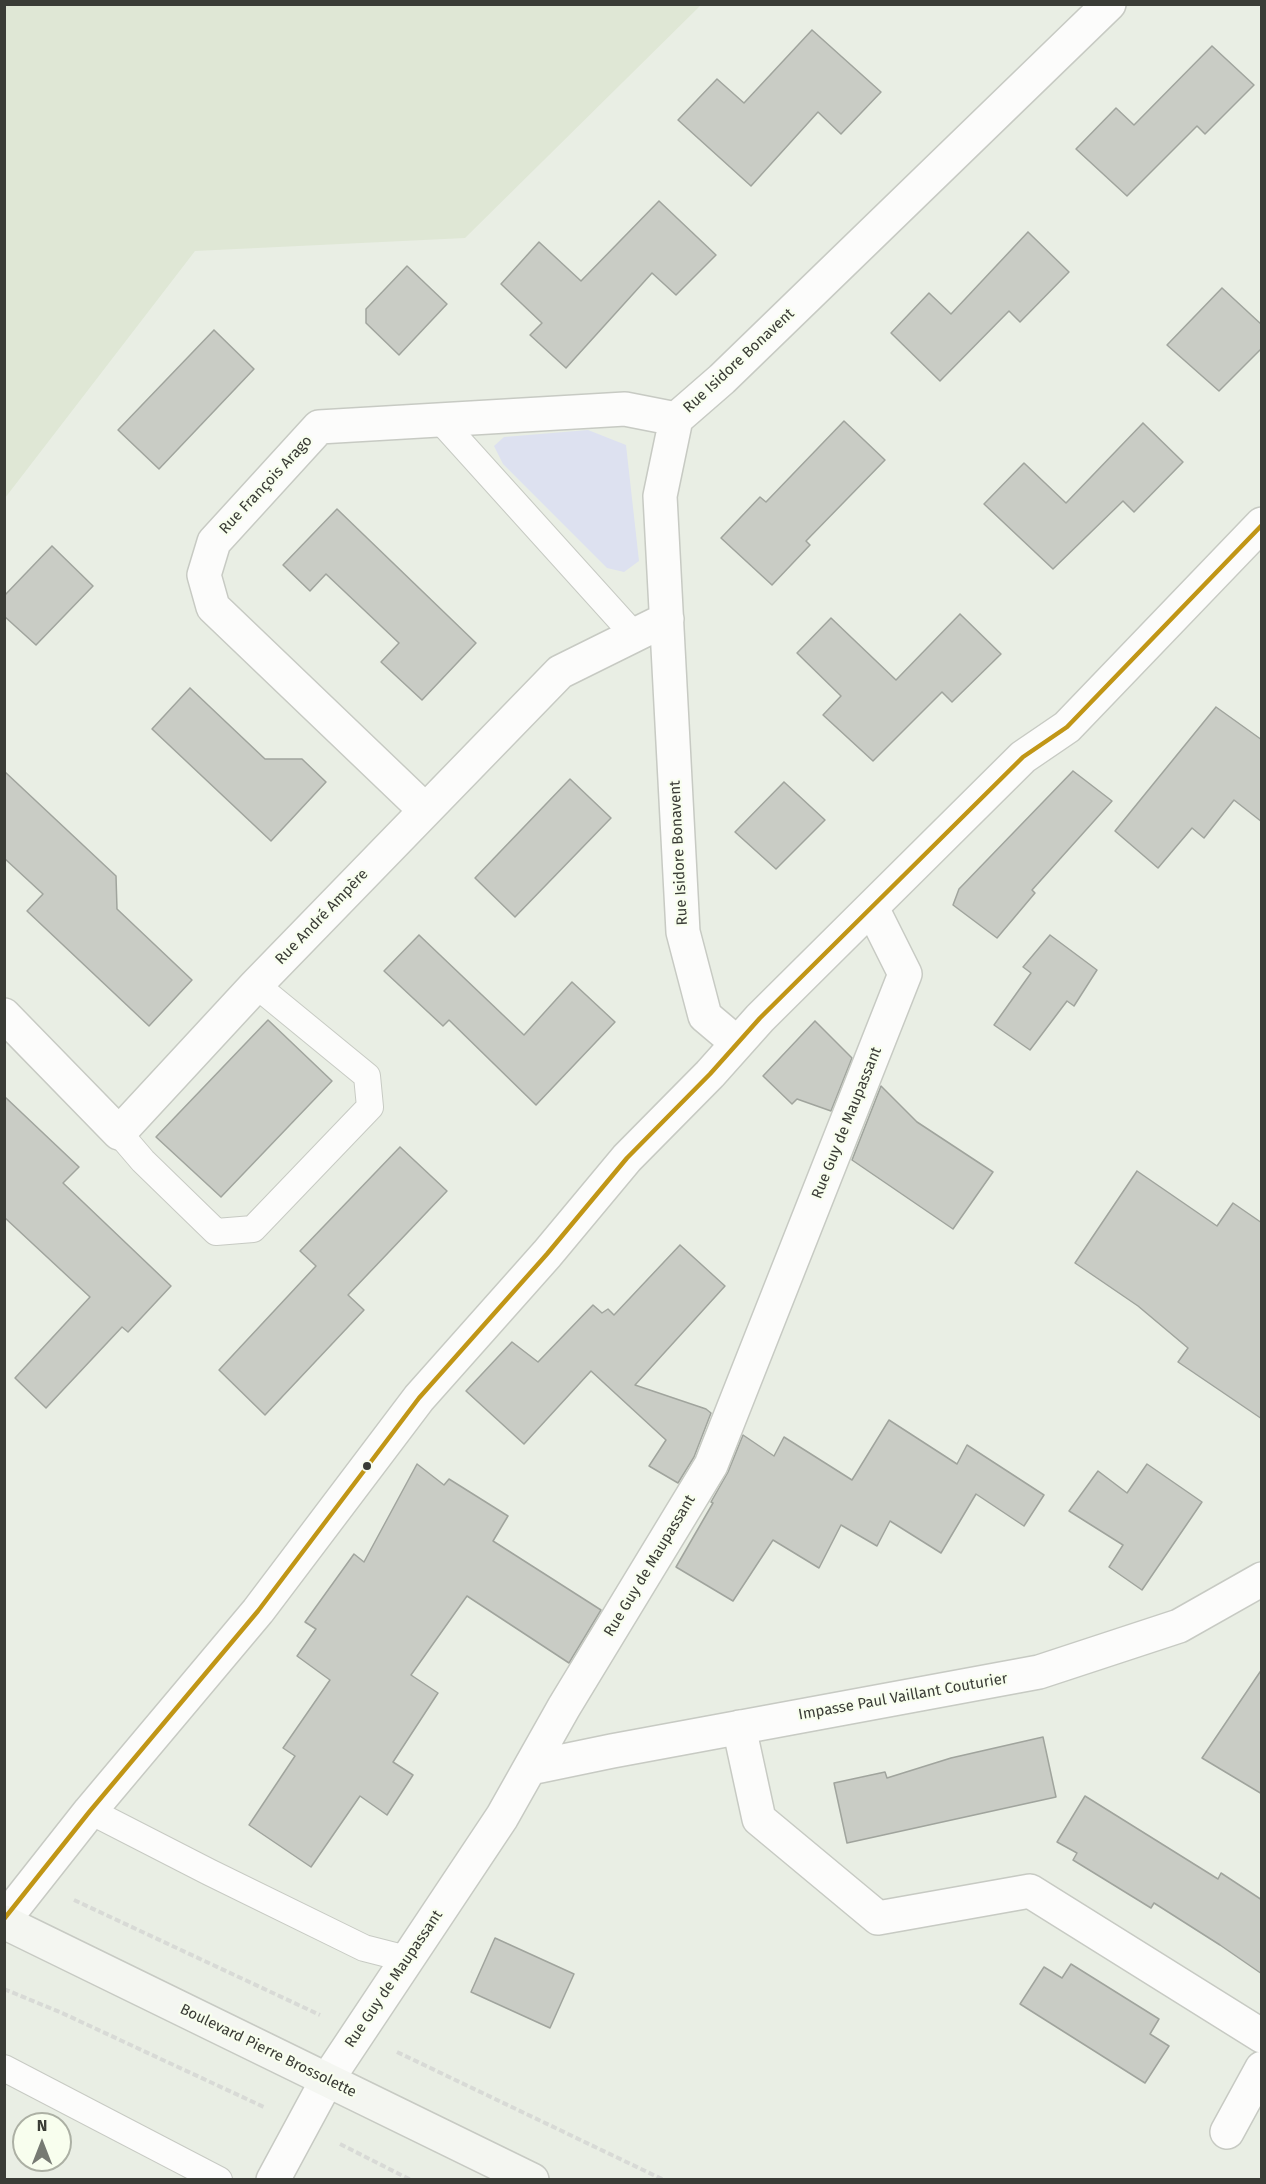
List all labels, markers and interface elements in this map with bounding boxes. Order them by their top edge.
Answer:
street label: Rue Isidore Bonavent [680,305,798,417]
street label: Rue François Arago [216,432,316,538]
street label: Rue Isidore Bonavent [666,780,692,926]
street label: Rue André Ampère [272,865,372,969]
street label: Rue Guy de Maupassant [808,1045,886,1201]
unlabelled marker [361,1460,373,1472]
street label: Rue Guy de Maupassant [601,1492,699,1640]
street label: Impasse Paul Vaillant Couturier [797,1670,1009,1724]
street label: Rue Guy de Maupassant [341,1907,447,2051]
street label: Boulevard Pierre Brossolette [177,2000,359,2102]
north arrow [12,2112,72,2172]
text: N [37,2116,47,2135]

